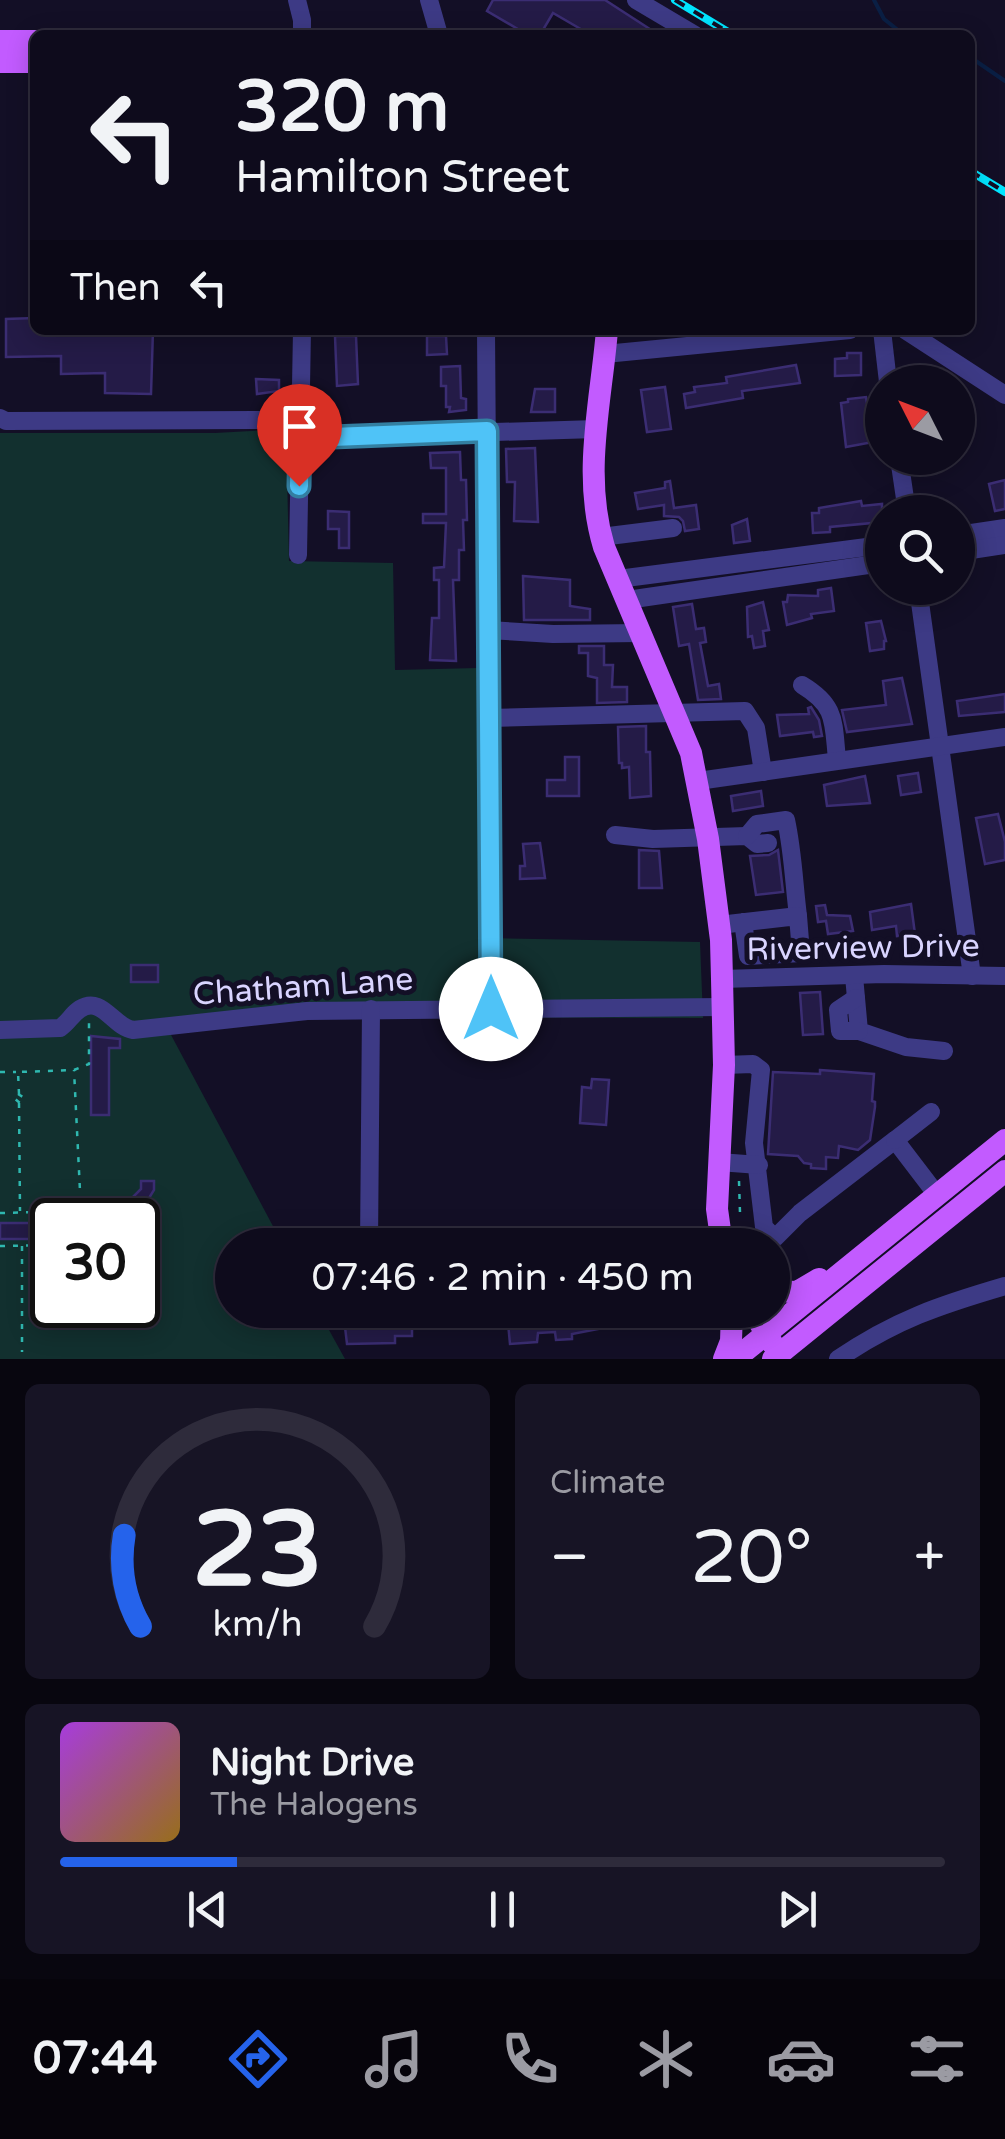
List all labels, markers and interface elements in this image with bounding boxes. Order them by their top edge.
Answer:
text: 320 m [235,66,449,150]
icon: left [70,70,200,200]
text: Hamilton Street [235,151,570,205]
icon: left [181,260,236,315]
text: Then [70,265,161,311]
north arrow [865,365,975,475]
map controls [865,365,975,605]
pin [257,384,342,487]
icon: arrive [272,399,327,454]
button: search [865,495,975,605]
street label: Riverview Drive [746,927,980,969]
position arrow [439,957,543,1061]
street label: Chatham Lane [192,960,414,1014]
speed limit sign: 30 [30,1198,160,1328]
text: 07:46 · 2 min · 450 m [311,1255,694,1301]
text: Climate [550,1464,665,1502]
text: 23 [192,1489,323,1614]
text: 20° [690,1513,813,1603]
text: − [550,1525,589,1591]
text: + [914,1525,945,1591]
text: km/h [213,1603,302,1646]
text: Night Drive [210,1740,414,1786]
text: The Halogens [210,1786,418,1824]
icon: previous [180,1882,235,1937]
icon: pause [475,1882,530,1937]
icon: next [770,1882,825,1937]
icon: directions [223,2024,293,2094]
icon: music [359,2024,429,2094]
icon: phone [495,2024,565,2094]
icon: climate [631,2024,701,2094]
icon: car [766,2024,836,2094]
icon: filters [902,2024,972,2094]
text: 07:44 [33,2032,158,2086]

